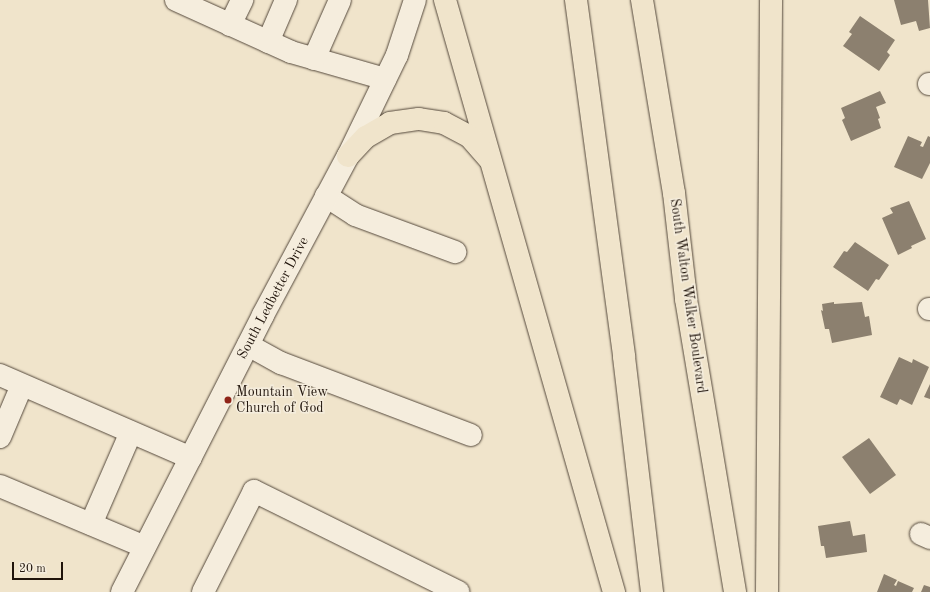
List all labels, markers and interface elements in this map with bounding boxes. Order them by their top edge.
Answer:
street label: South Walton Walker Boulevard [666,198,710,394]
street label: South Ledbetter Drive [234,234,312,362]
place label: Mountain View Church of God [236,384,328,416]
marker: Mountain View Church of God [223,395,233,405]
scale bar [14,554,65,580]
text: 20 m [19,563,46,575]

